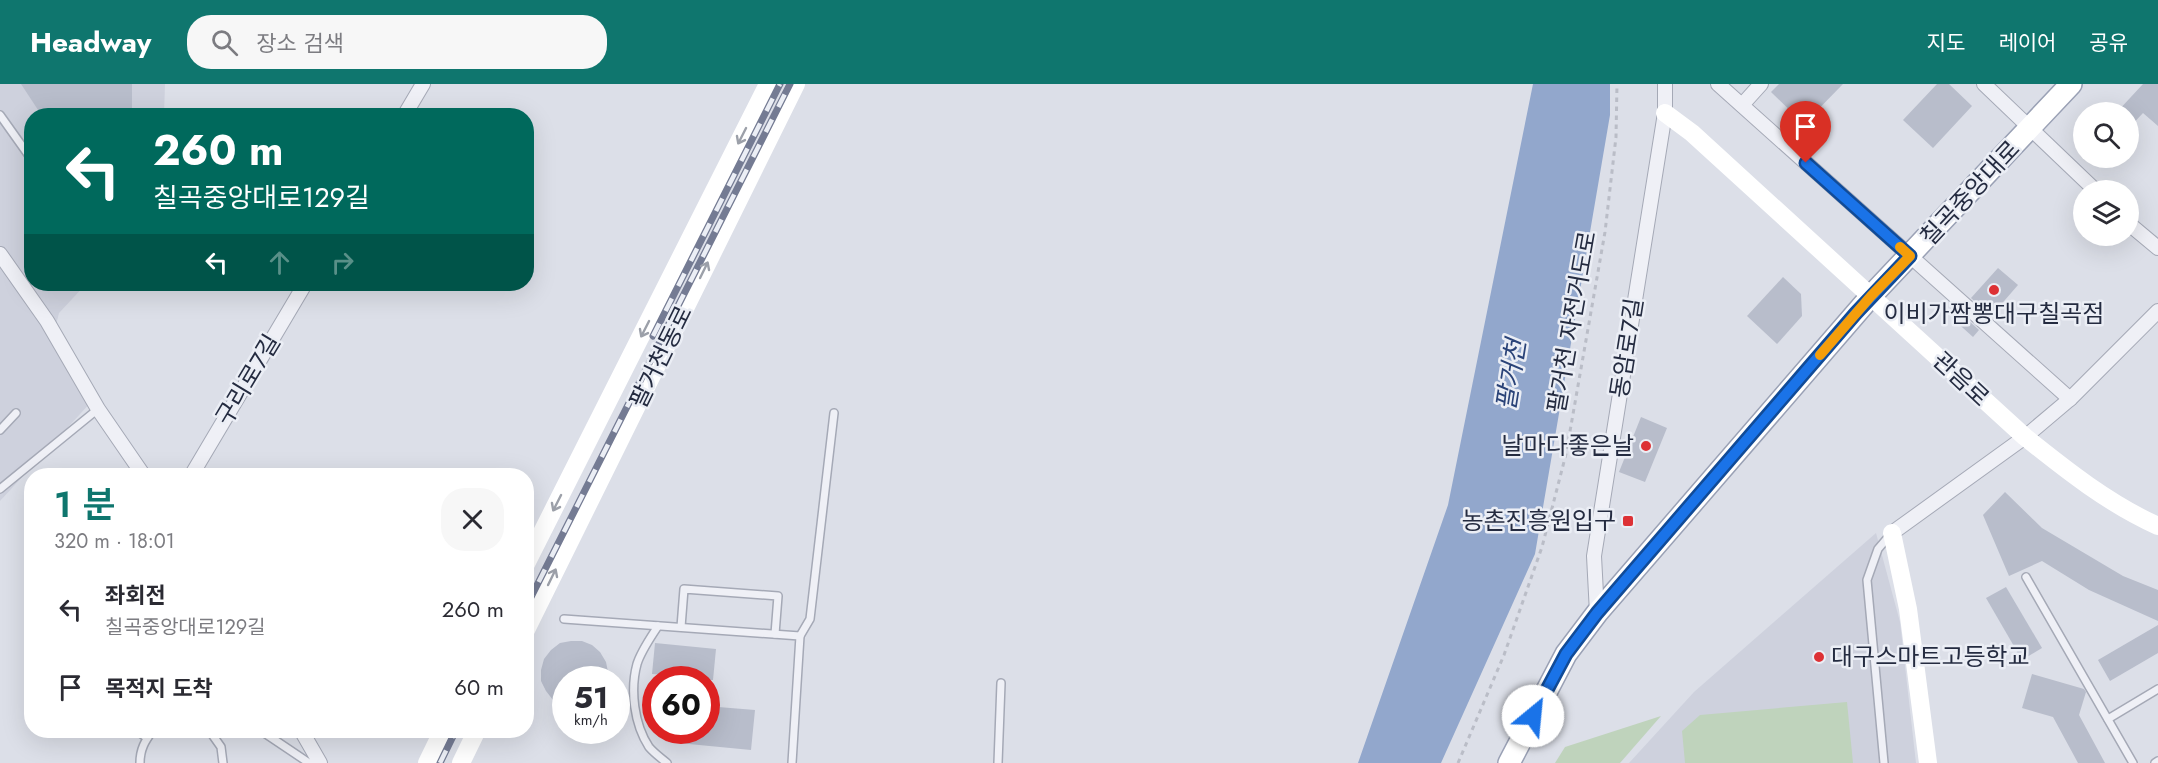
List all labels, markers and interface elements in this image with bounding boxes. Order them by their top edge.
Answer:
search box [187,15,607,69]
text: Headway [30,22,151,63]
icon: search [208,26,241,59]
text: 장소 검색 [256,27,344,59]
text: 지도 [1927,28,1965,58]
text: 레이어 [1998,28,2056,58]
text: 공유 [2089,28,2128,58]
pin [1780,101,1831,163]
map controls [2073,102,2139,246]
button: search [2073,102,2139,168]
icon: arrive [1789,110,1822,143]
text: 260 m [153,120,284,181]
one-way arrow [735,127,747,145]
icon: left [54,132,132,210]
street label: 칠곡중앙대로 [1912,132,2028,253]
text: 칠곡중앙대로129길 [153,178,370,217]
button: layers [2073,180,2139,246]
street label: 팔거천 자전거도로 [1538,228,1605,415]
icon: left [200,246,233,279]
icon: ahead [263,246,296,279]
icon: right [326,246,359,279]
one-way arrow [698,262,710,280]
marker: 이비가짬뽕대구칠곡점 [1987,283,2001,297]
street label: 동암로7길 [1601,295,1652,400]
place label: 이비가짬뽕대구칠곡점 [1884,296,2104,331]
street label: 팔거천동로 [621,299,700,414]
one-way arrow [638,320,650,338]
street label: 구리로7길 [207,327,289,432]
water label: 팔거천 [1487,334,1536,413]
street label: 관음로 [1925,343,1998,414]
place label: 날마다좋은날 [1502,428,1634,463]
marker: 날마다좋은날 [1639,439,1653,453]
text: 1 분 [54,478,116,530]
button: close [441,488,504,551]
one-way arrow [551,494,562,512]
place label: 농촌진흥원입구 [1461,503,1616,538]
marker: 농촌진흥원입구 [1621,514,1635,528]
text: 320 m · 18:01 [54,527,175,556]
one-way arrow [547,568,559,586]
text: 좌회전 [105,579,166,611]
icon: left [54,593,87,626]
text: 260 m [442,593,504,625]
text: 칠곡중앙대로129길 [105,613,266,642]
place label: 대구스마트고등학교 [1831,639,2030,674]
marker: 대구스마트고등학교 [1812,650,1826,664]
speed limit sign: 60 [642,666,720,744]
icon: arrive [54,671,87,704]
text: 60 m [454,671,504,703]
text: 목적지 도착 [105,672,213,704]
text: 51 [574,676,608,719]
position arrow [1501,684,1565,748]
text: km/h [574,709,608,731]

